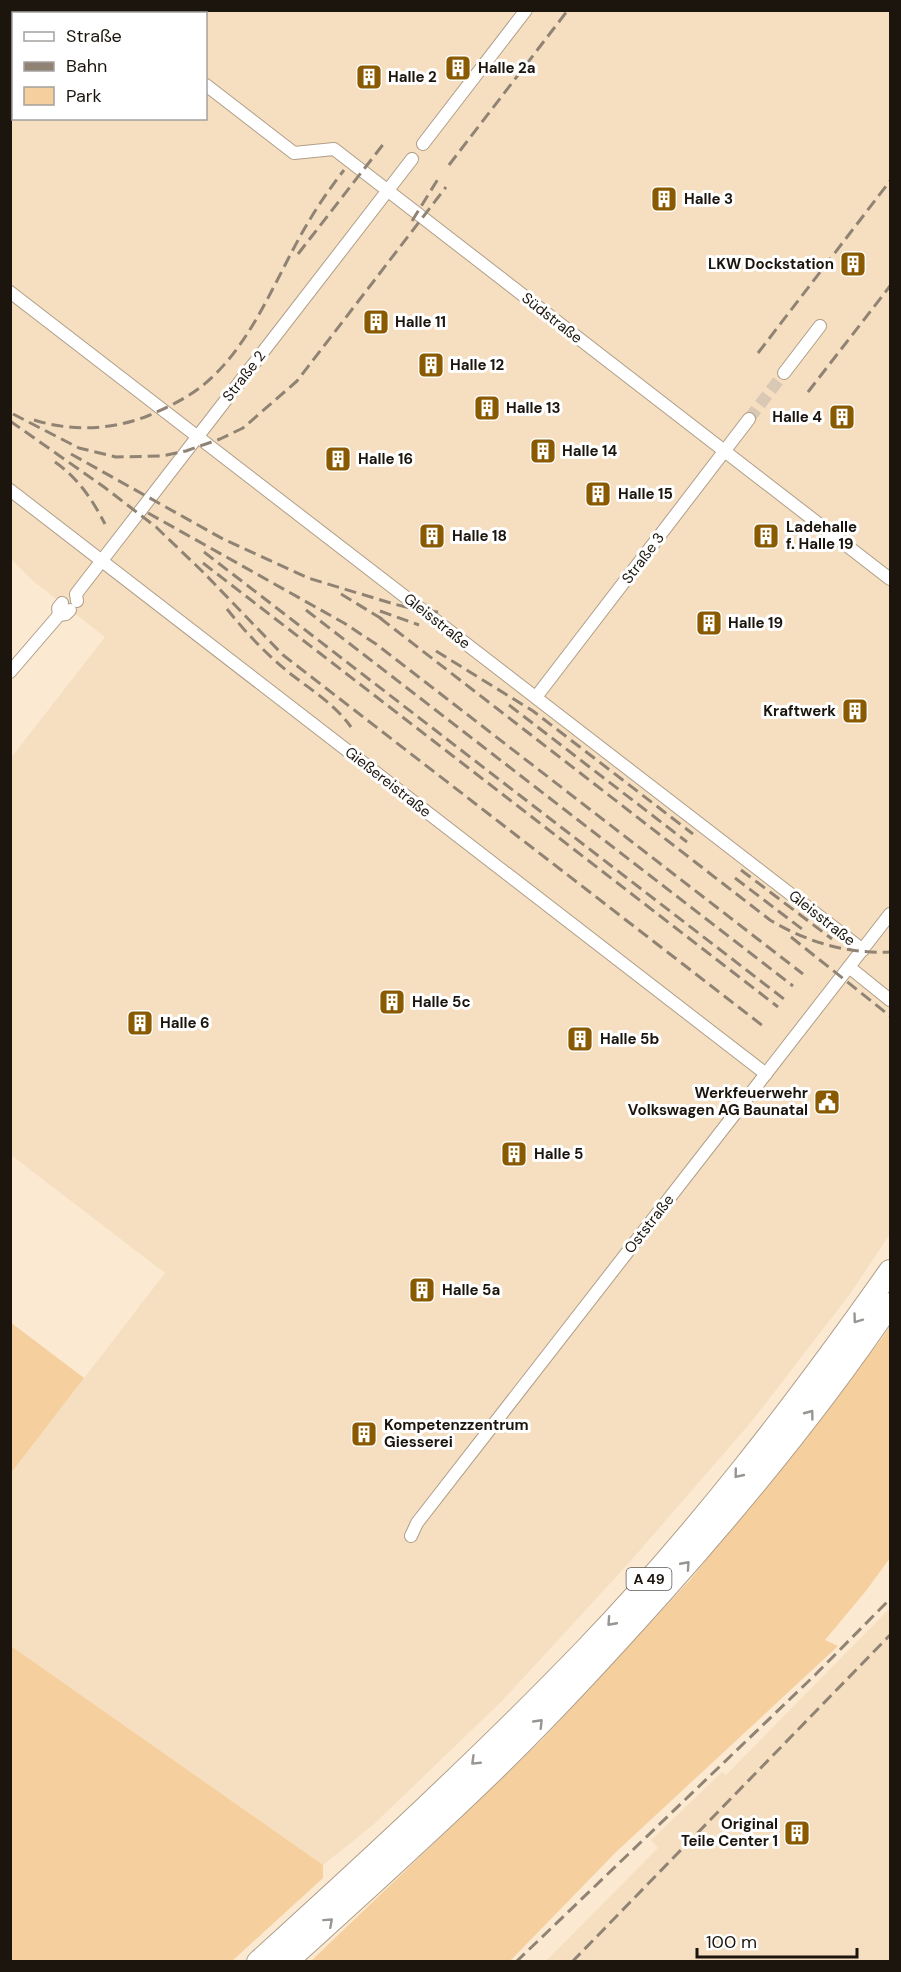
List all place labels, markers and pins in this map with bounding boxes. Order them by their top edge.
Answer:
building icon: Halle 2a [443,53,473,83]
place label: Halle 2a [478,58,536,78]
building icon: Halle 2 [354,62,384,92]
place label: Halle 2 [388,67,437,87]
building icon: Halle 3 [649,184,679,214]
place label: Halle 3 [684,189,733,209]
building icon: LKW Dockstation [838,249,868,279]
place label: LKW Dockstation [708,254,834,274]
building icon: Halle 11 [361,307,391,337]
place label: Halle 11 [395,312,446,332]
building icon: Halle 12 [416,350,446,380]
place label: Halle 12 [450,355,505,375]
building icon: Halle 13 [472,393,502,423]
place label: Halle 13 [506,398,561,418]
building icon: Halle 4 [827,402,857,432]
place label: Halle 4 [772,407,822,427]
building icon: Halle 14 [528,436,558,466]
place label: Halle 14 [562,441,618,461]
building icon: Halle 16 [323,444,353,474]
place label: Halle 16 [358,449,413,469]
building icon: Halle 15 [583,479,613,509]
place label: Halle 15 [618,484,673,504]
place label: Ladehalle f. Halle 19 [786,517,857,554]
building icon: Halle 18 [417,521,447,551]
building icon: Ladehalle f. Halle 19 [751,521,781,551]
place label: Halle 18 [452,526,507,546]
building icon: Halle 19 [694,608,724,638]
place label: Halle 19 [728,613,783,633]
building icon: Kraftwerk [840,696,870,726]
place label: Kraftwerk [763,701,836,721]
building icon: Halle 5c [377,987,407,1017]
place label: Halle 5c [412,992,471,1012]
building icon: Halle 6 [125,1008,155,1038]
place label: Halle 6 [160,1013,210,1033]
building icon: Halle 5b [565,1024,595,1054]
place label: Halle 5b [600,1029,659,1049]
place label: Werkfeuerwehr Volkswagen AG Baunatal [628,1083,808,1120]
public building icon: Werkfeuerwehr Volkswagen AG Baunatal [812,1087,842,1117]
building icon: Halle 5 [499,1139,529,1169]
place label: Halle 5 [534,1144,583,1164]
building icon: Halle 5a [407,1275,437,1305]
place label: Halle 5a [442,1280,500,1300]
place label: Kompetenzzentrum Giesserei [384,1415,529,1452]
building icon: Kompetenzzentrum Giesserei [349,1419,379,1449]
place label: Original Teile Center 1 [681,1814,778,1851]
building icon: Original Teile Center 1 [782,1818,812,1848]

